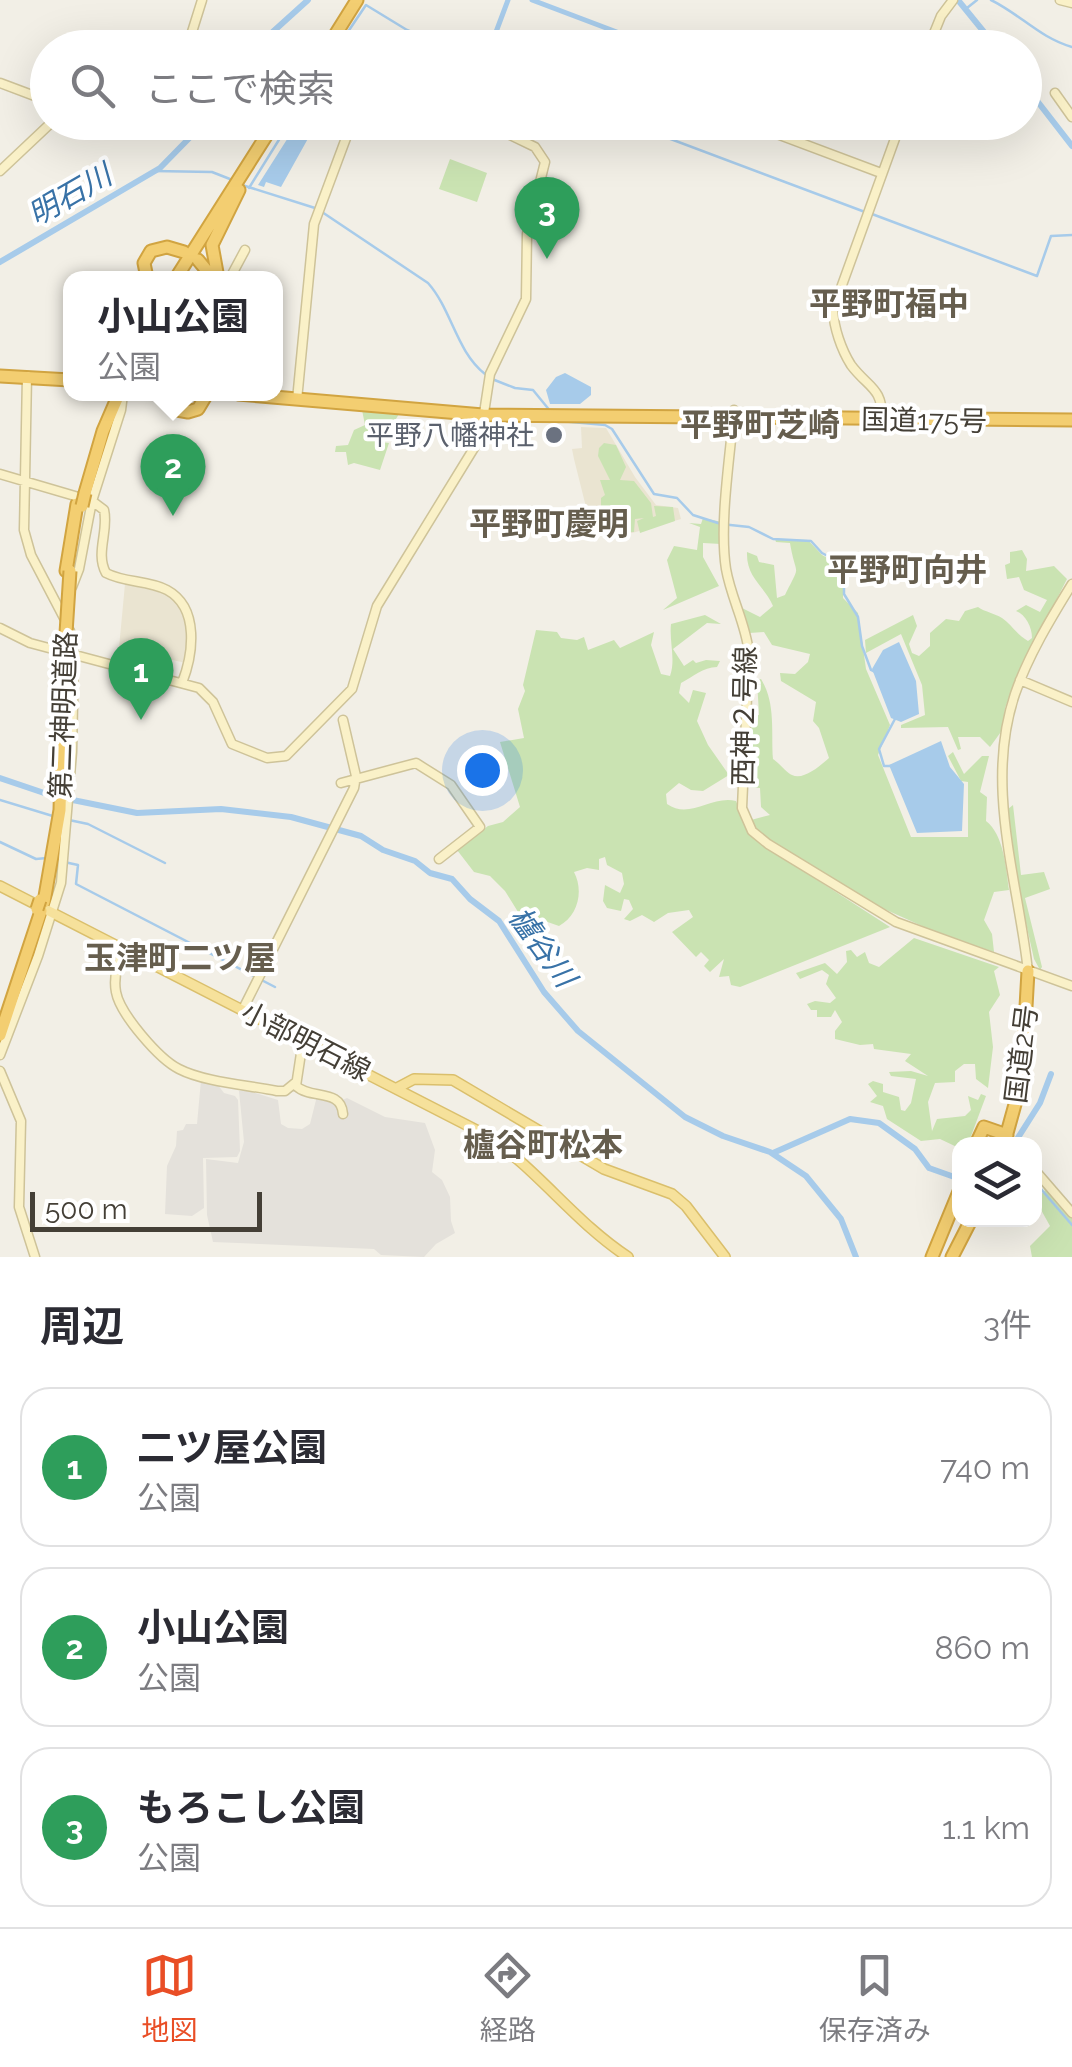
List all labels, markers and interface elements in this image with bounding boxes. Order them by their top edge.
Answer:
search box [30,30,1042,140]
icon: search [65,58,120,113]
text: ここで検索 [145,66,335,111]
water label: 明石川 [22,155,120,232]
pin: 3 [514,176,580,259]
popup [63,271,283,401]
district label: 平野町福中 [809,285,969,322]
text: 小山公園 [97,294,249,339]
text: 公園 [97,348,161,385]
street label: 国道175号 [861,403,987,438]
district label: 平野町芝崎 [680,406,840,443]
place label: 平野八幡神社 [366,419,534,452]
marker: 平野八幡神社 [543,424,565,446]
pin: 2 [140,434,206,516]
district label: 平野町慶明 [469,505,629,542]
district label: 平野町向井 [827,551,987,588]
street label: 第二神明道路 [44,630,83,800]
pin: 1 [108,638,174,720]
street label: 西神２号線 [727,646,762,786]
your location [457,745,508,796]
water label: 櫨谷川 [502,900,585,996]
district label: 玉津町二ツ屋 [84,939,276,976]
street label: 小部明石線 [236,995,376,1088]
street label: 国道2号 [999,1003,1044,1105]
district label: 櫨谷町松本 [463,1126,623,1163]
map controls [952,1137,1042,1227]
button: layers [952,1137,1042,1227]
scale bar [30,1187,262,1232]
text: 500 m [45,1193,127,1226]
text: 周辺 [40,1302,124,1351]
text: 3件 [983,1306,1032,1343]
text: 二ツ屋公園 [137,1425,327,1470]
text: 1 [67,1449,82,1486]
text: 740 m [940,1449,1030,1486]
text: 公園 [137,1479,201,1516]
text: 小山公園 [137,1605,289,1650]
text: 2 [65,1629,84,1666]
text: 860 m [935,1629,1030,1666]
text: 公園 [137,1659,201,1696]
text: もろこし公園 [137,1785,365,1830]
text: 3 [66,1809,83,1846]
text: 1.1 km [942,1809,1030,1846]
text: 公園 [137,1839,201,1876]
tab: 地図 [141,1948,197,2048]
tab: 経路 [480,1948,536,2048]
tab: 保存済み [819,1948,931,2048]

